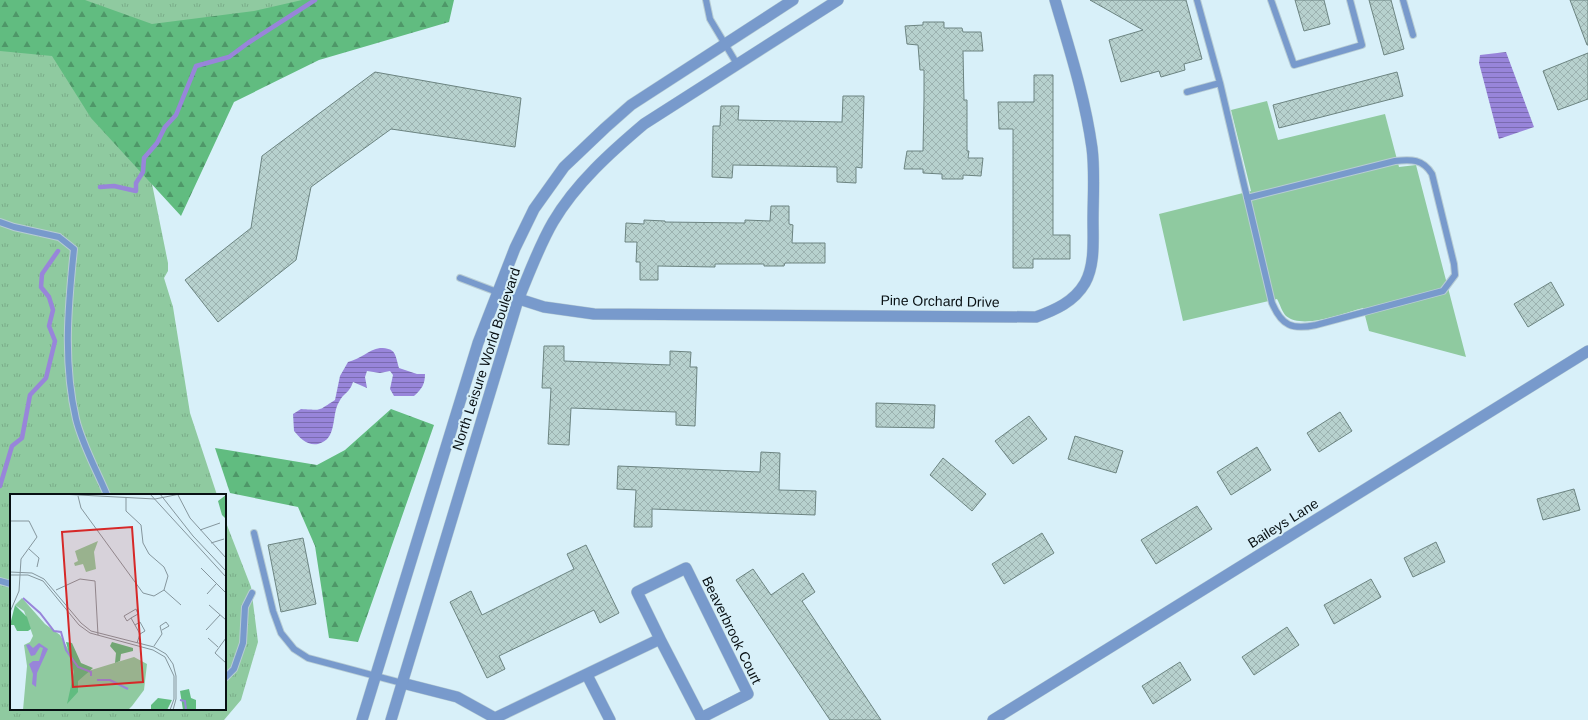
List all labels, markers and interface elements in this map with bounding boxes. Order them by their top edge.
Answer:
street label: North Leisure World Boulevard [449,266,523,452]
street label: Pine Orchard Drive [880,292,1000,310]
inset map [10,494,226,710]
street label: Baileys Lane [1245,495,1321,551]
street label: Beaverbrook Court [699,574,765,686]

